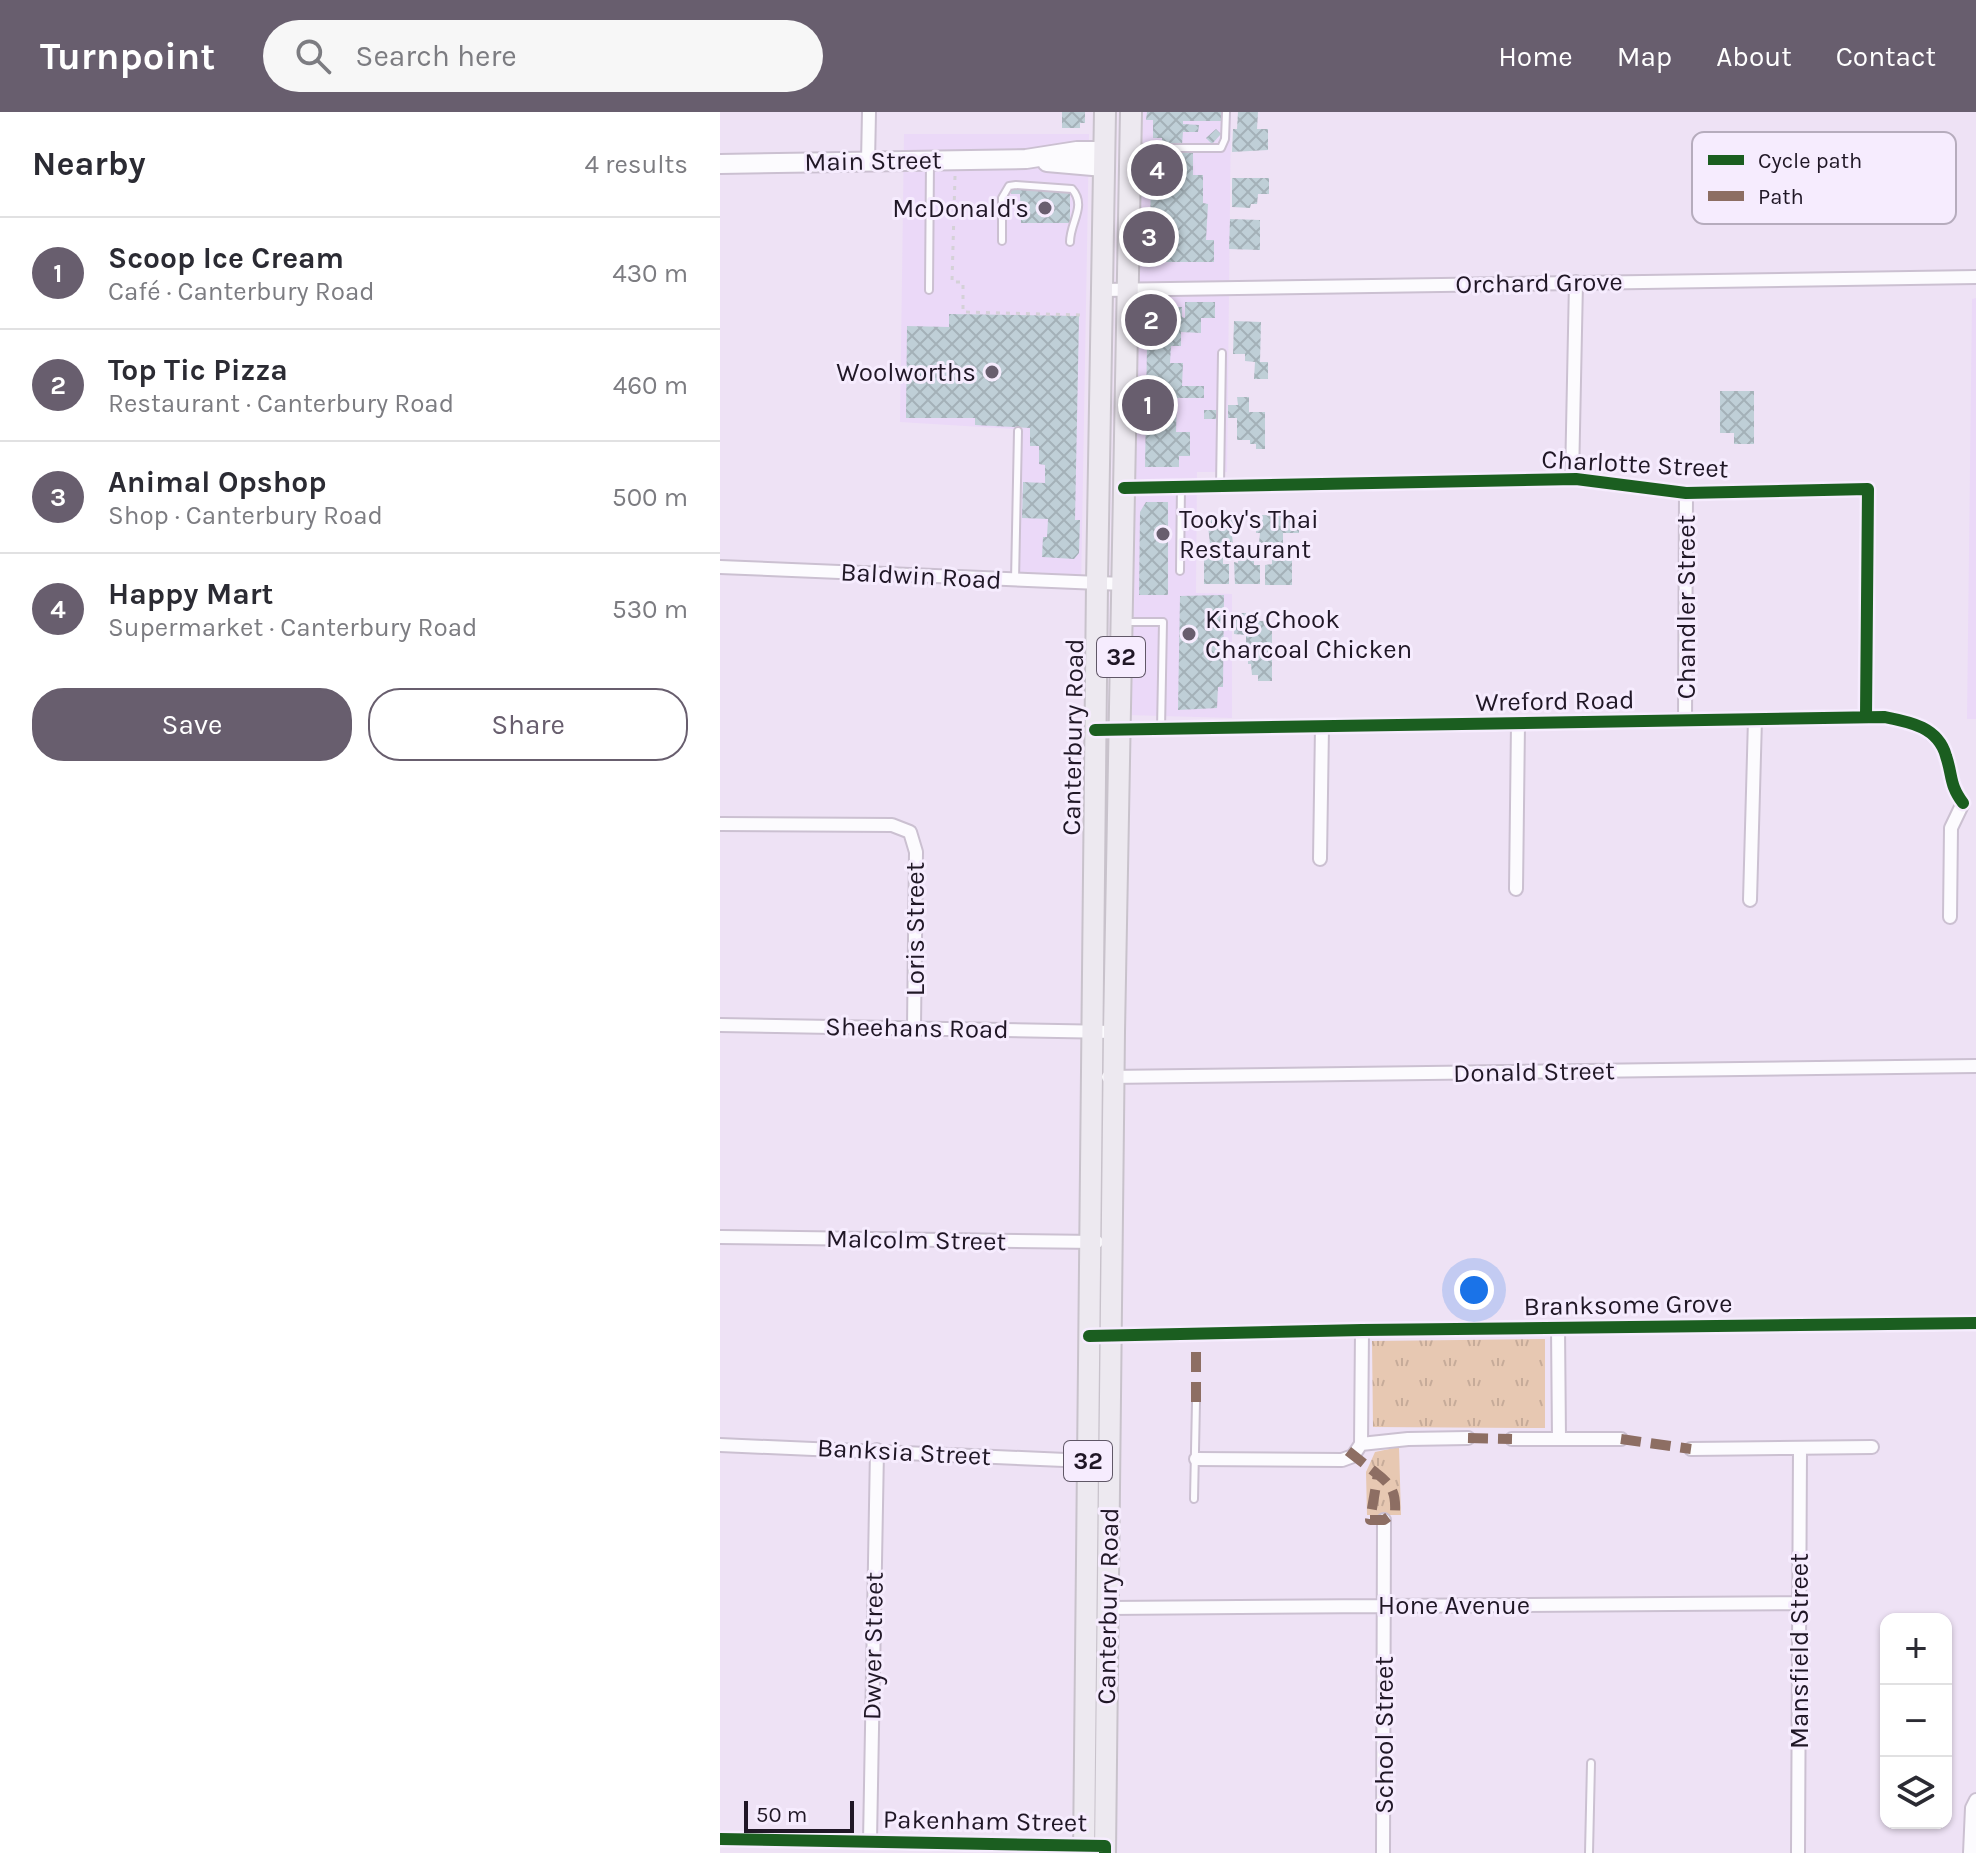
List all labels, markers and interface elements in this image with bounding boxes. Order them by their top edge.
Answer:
search box [263,20,823,92]
text: Turnpoint [40,34,215,79]
icon: search [291,34,335,78]
text: Search here [355,38,517,74]
text: Home [1498,40,1573,73]
text: Map [1617,40,1672,73]
text: About [1716,40,1792,73]
text: Contact [1836,40,1936,73]
legend [1692,132,1956,224]
pin: 4 [1131,140,1183,200]
text: Nearby [32,144,146,184]
street label: Main Street [804,144,942,178]
text: Cycle path [1758,148,1862,174]
text: 4 results [584,149,688,180]
text: Path [1758,184,1804,210]
place label: McDonald's [892,193,1029,224]
marker: McDonald's [1036,199,1054,217]
pin: 3 [1123,207,1175,267]
text: Scoop Ice Cream [108,240,344,276]
text: 1 [53,258,63,289]
text: 430 m [612,258,688,289]
street label: Orchard Grove [1455,266,1623,300]
text: Café · Canterbury Road [108,276,375,307]
pin: 2 [1125,290,1177,350]
text: Top Tic Pizza [108,352,288,388]
place label: Woolworths [836,357,976,388]
marker: Woolworths [983,363,1001,381]
text: 2 [50,370,66,401]
text: 460 m [613,370,688,401]
pin: 1 [1122,375,1174,435]
text: Restaurant · Canterbury Road [108,388,454,419]
street label: Charlotte Street [1541,444,1730,484]
text: Animal Opshop [108,464,327,500]
text: 3 [50,482,66,513]
text: 500 m [612,482,688,513]
text: Shop · Canterbury Road [108,500,383,531]
place label: Tooky's Thai Restaurant [1179,504,1319,565]
street label: Chandler Street [1671,514,1702,699]
marker: Tooky's Thai Restaurant [1154,525,1172,543]
street label: Baldwin Road [840,556,1002,596]
text: Happy Mart [108,576,273,612]
text: 4 [50,594,66,625]
text: 530 m [612,594,688,625]
place label: King Chook Charcoal Chicken [1205,604,1412,665]
text: Supermarket · Canterbury Road [108,612,477,643]
marker: King Chook Charcoal Chicken [1180,625,1198,643]
road number: 32 [1097,637,1145,677]
street label: Canterbury Road [1056,638,1090,836]
street label: Wreford Road [1475,684,1635,718]
button: Save [32,688,352,761]
button: Share [368,688,688,761]
street label: Loris Street [900,861,931,996]
street label: Sheehans Road [825,1011,1009,1045]
street label: Donald Street [1453,1055,1615,1089]
street label: Malcolm Street [826,1223,1007,1257]
your location [1454,1270,1494,1310]
street label: Branksome Grove [1523,1288,1733,1322]
street label: Banksia Street [816,1432,992,1472]
road number: 32 [1064,1441,1112,1481]
street label: Canterbury Road [1091,1507,1125,1705]
street label: Mansfield Street [1784,1553,1815,1749]
street label: Dwyer Street [856,1571,890,1720]
street label: Hone Avenue [1378,1590,1530,1621]
map controls [1880,1613,1952,1829]
button: + [1880,1613,1952,1685]
street label: School Street [1369,1656,1400,1814]
button: − [1880,1685,1952,1757]
button: layers [1880,1757,1952,1829]
scale bar [744,1797,854,1833]
text: 50 m [756,1802,807,1828]
street label: Pakenham Street [883,1804,1088,1838]

